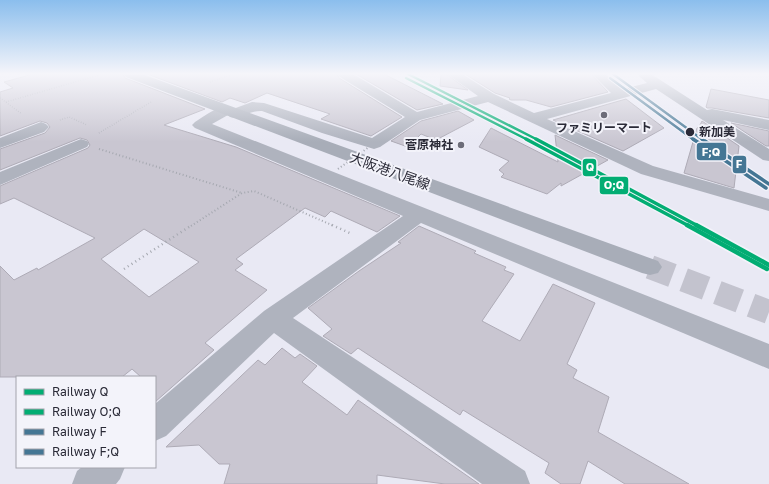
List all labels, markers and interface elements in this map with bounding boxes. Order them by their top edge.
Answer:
marker: ファミリーマート [599,110,609,120]
place label: ファミリーマート [556,120,652,135]
place label: 新加美 [699,124,735,139]
marker: 新加美 [684,126,696,138]
place label: 菅原神社 [405,137,453,152]
marker: 菅原神社 [456,140,466,150]
line badge: F;Q [696,142,727,161]
text: F;Q [702,145,720,158]
street label: 大阪港八尾線 [348,148,433,193]
line badge: F [732,155,747,174]
text: F [736,157,743,170]
line badge: Q [582,158,597,177]
text: Q [586,160,594,173]
line badge: O;Q [599,176,629,195]
text: O;Q [604,178,624,191]
legend [16,376,156,468]
text: Railway Q [52,384,108,399]
text: Railway O;Q [52,404,121,419]
text: Railway F [52,424,107,439]
text: Railway F;Q [52,444,119,459]

